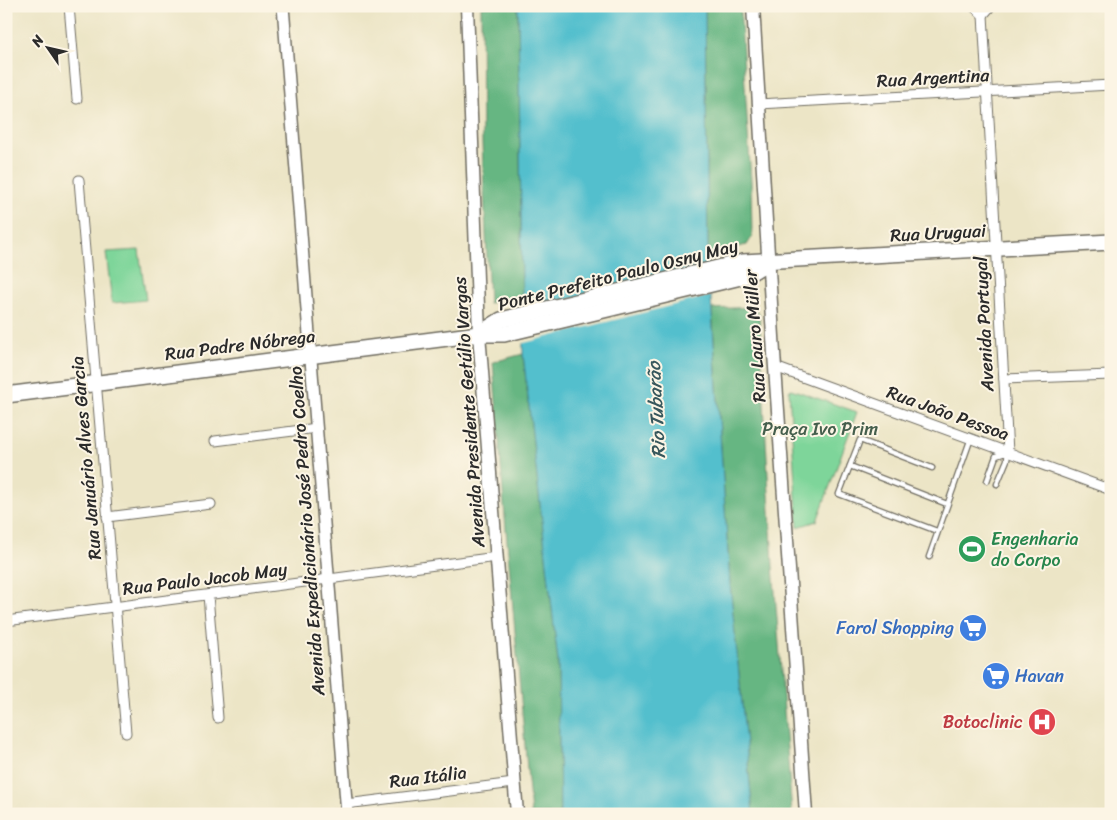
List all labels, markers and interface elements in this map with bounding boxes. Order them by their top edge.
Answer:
north arrow [22,22,72,72]
text: N [24,30,51,53]
street label: Rua Argentina [876,59,991,97]
street label: Rua Uruguai [889,214,988,251]
street label: Ponte Prefeito Paulo Osny May [494,229,742,320]
street label: Avenida Portugal [964,255,1004,394]
street label: Rua Lauro Müller [734,267,776,403]
street label: Avenida Presidente Getúlio Vargas [444,275,494,549]
street label: Rua Padre Nóbrega [163,320,317,370]
street label: Rua Januário Alves Garcia [61,355,111,561]
water label: Rio Tubarão [637,359,675,459]
street label: Avenida Expedicionário José Pedro Coelho [280,365,335,698]
street label: Rua João Pessoa [882,376,1014,450]
park label: Praça Ivo Prim [762,413,878,445]
place label: Engenharia do Corpo [991,523,1079,576]
sports icon: Engenharia do Corpo [957,534,987,564]
street label: Rua Paulo Jacob May [121,553,290,605]
place label: Farol Shopping [836,612,954,644]
supermarket icon: Farol Shopping [958,613,988,643]
place label: Havan [1015,660,1064,692]
supermarket icon: Havan [981,661,1011,691]
place label: Botoclinic [943,706,1023,738]
hospital icon: Botoclinic [1027,707,1057,737]
street label: Rua Itália [388,756,468,798]

